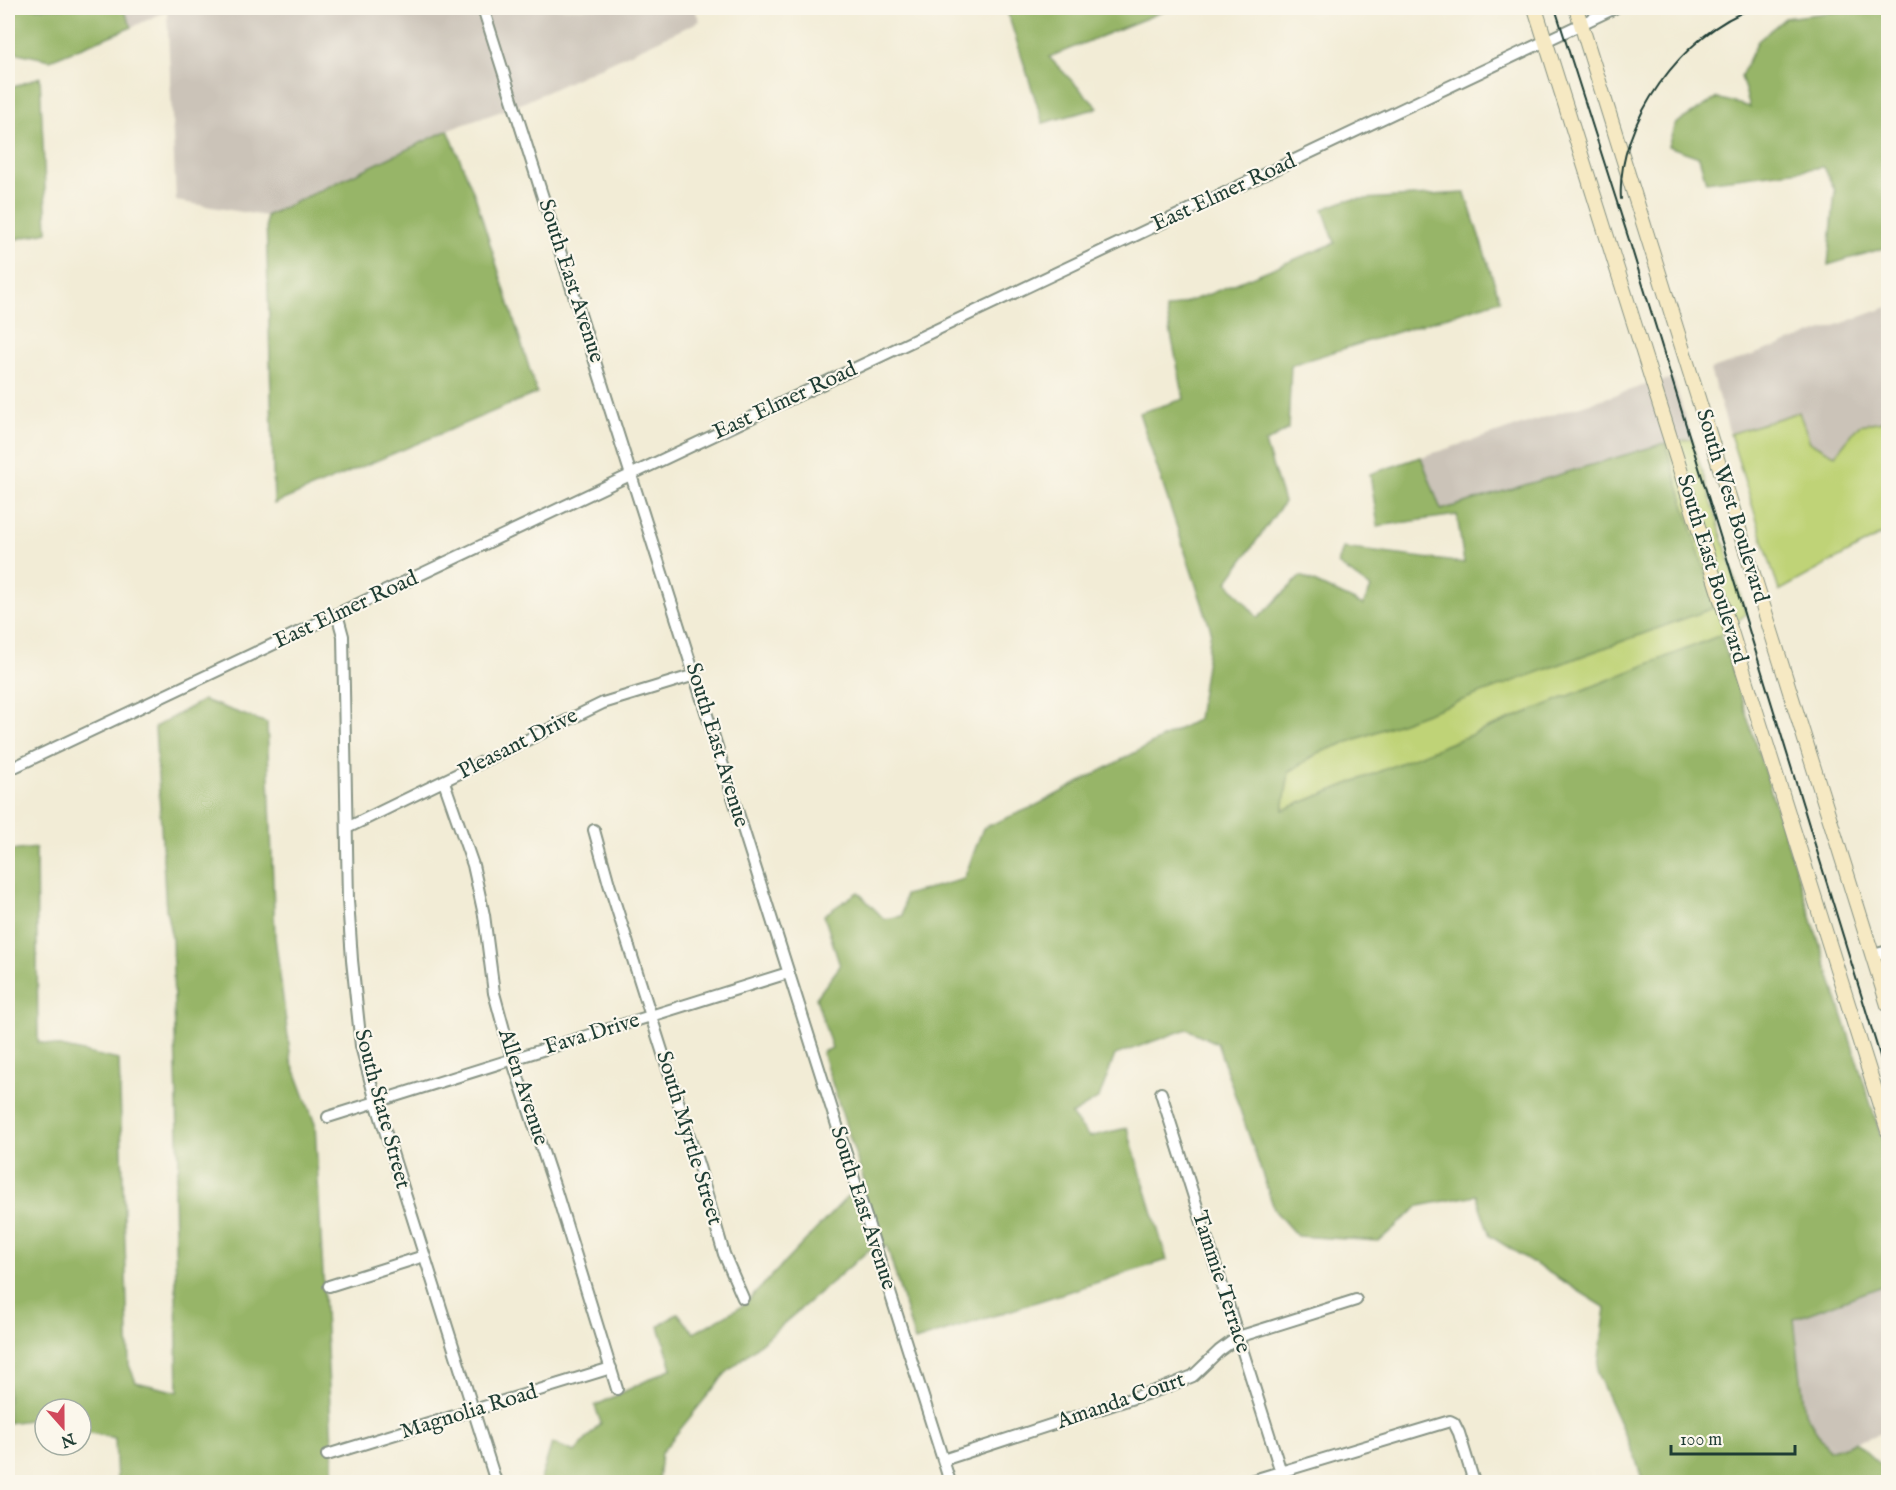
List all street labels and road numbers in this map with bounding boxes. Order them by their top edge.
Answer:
street label: East Elmer Road [1148,147,1301,239]
street label: South East Avenue [531,196,611,366]
street label: East Elmer Road [709,355,862,447]
street label: South West Boulevard [1689,406,1775,607]
street label: South East Boulevard [1670,471,1754,667]
street label: East Elmer Road [270,564,423,656]
street label: South East Avenue [679,659,755,831]
street label: Pleasant Drive [453,702,583,786]
street label: Fava Drive [541,1006,643,1062]
street label: Allen Avenue [491,1024,555,1149]
street label: South State Street [347,1026,417,1192]
street label: South Myrtle Street [649,1048,729,1229]
street label: South East Avenue [823,1123,903,1293]
street label: Tammie Terrace [1185,1207,1257,1357]
street label: Amanda Court [1052,1366,1189,1436]
street label: Magnolia Road [397,1378,541,1446]

